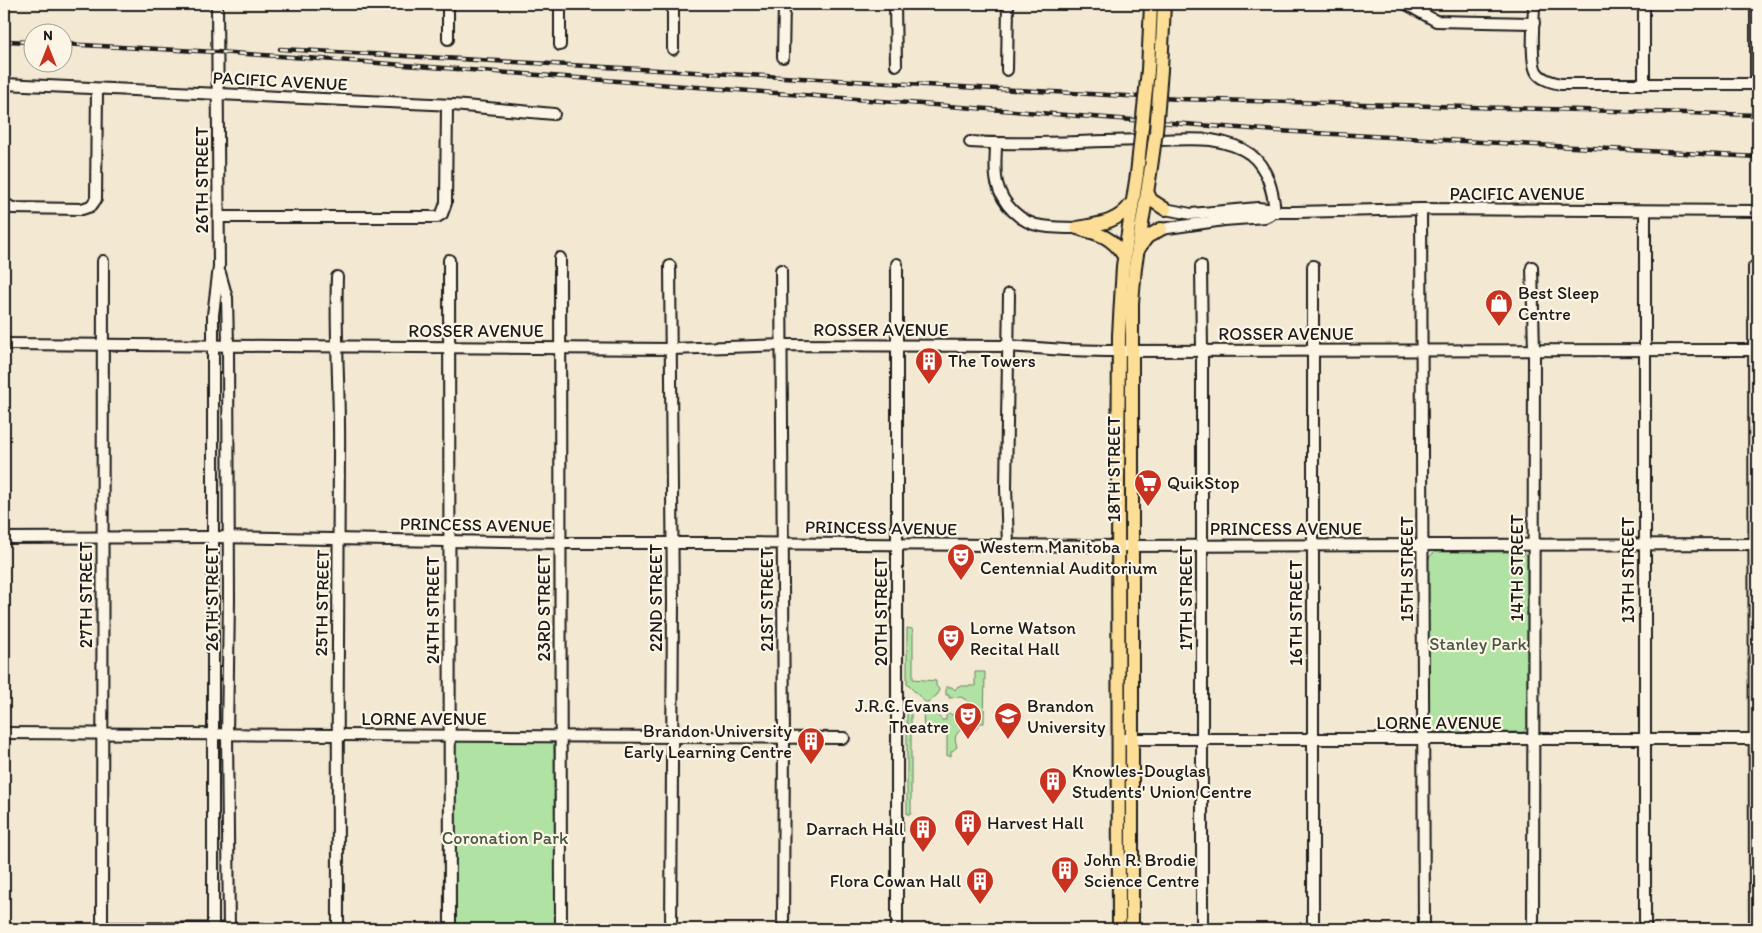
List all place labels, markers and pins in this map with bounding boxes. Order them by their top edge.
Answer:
place label: Best Sleep Centre [1518,282,1599,325]
shop icon: Best Sleep Centre [1484,288,1514,327]
building icon: The Towers [914,346,944,385]
place label: The Towers [948,350,1036,372]
supermarket icon: QuikStop [1133,468,1163,507]
place label: QuikStop [1167,472,1239,494]
place label: Western Manitoba Centennial Auditorium [980,536,1157,579]
theatre icon: Western Manitoba Centennial Auditorium [946,542,976,581]
place label: Lorne Watson Recital Hall [970,617,1076,660]
theatre icon: Lorne Watson Recital Hall [936,623,966,662]
place label: J.R.C. Evans Theatre [855,695,949,738]
place label: Brandon University [1027,695,1106,738]
theatre icon: J.R.C. Evans Theatre [953,701,983,740]
school or university icon: Brandon University [993,701,1023,740]
place label: Brandon University Early Learning Centre [624,720,793,763]
building icon: Brandon University Early Learning Centre [796,726,826,765]
place label: Knowles-Douglas Students' Union Centre [1072,760,1252,803]
building icon: Knowles-Douglas Students' Union Centre [1038,766,1068,805]
building icon: Harvest Hall [953,808,983,847]
place label: Harvest Hall [987,812,1084,834]
building icon: Darrach Hall [908,814,938,853]
place label: Darrach Hall [806,818,904,840]
place label: John R. Brodie Science Centre [1084,849,1199,892]
building icon: John R. Brodie Science Centre [1050,855,1080,894]
building icon: Flora Cowan Hall [965,866,995,905]
place label: Flora Cowan Hall [830,870,961,892]

